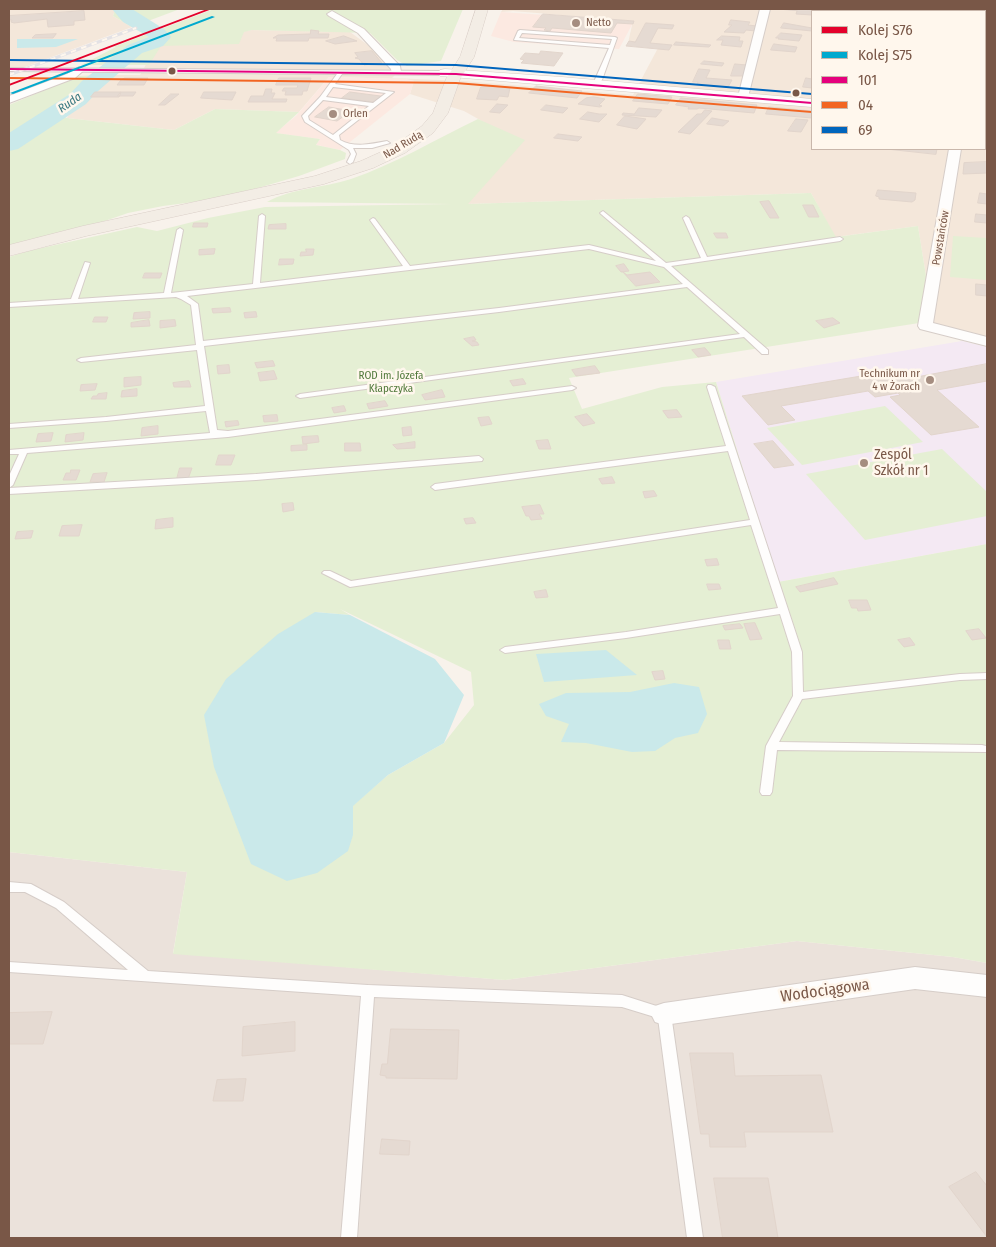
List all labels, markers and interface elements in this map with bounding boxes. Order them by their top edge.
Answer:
legend [811,10,986,150]
place label: Netto [586,16,611,30]
marker: Netto [570,17,582,29]
text: Kolej S76 [858,21,913,39]
text: Kolej S75 [858,46,912,64]
unlabelled marker [167,66,177,76]
text: 101 [858,71,877,89]
unlabelled marker [791,88,801,98]
water label: Ruda [55,90,85,116]
text: 04 [858,96,873,114]
place label: Orlen [343,107,368,121]
marker: Orlen [327,108,339,120]
text: 69 [858,121,873,139]
street label: Nad Rudą [381,128,425,162]
street label: Powstańców [930,210,952,266]
place label: Technikum nr 4 w Żorach [860,367,920,393]
park label: ROD im. Józefa Kłapczyka [359,369,423,395]
marker: Technikum nr 4 w Żorach [924,374,936,386]
place label: Zespól Szkół nr 1 [874,447,928,480]
marker: Zespól Szkół nr 1 [858,457,870,469]
street label: Wodociągowa [779,975,871,1007]

